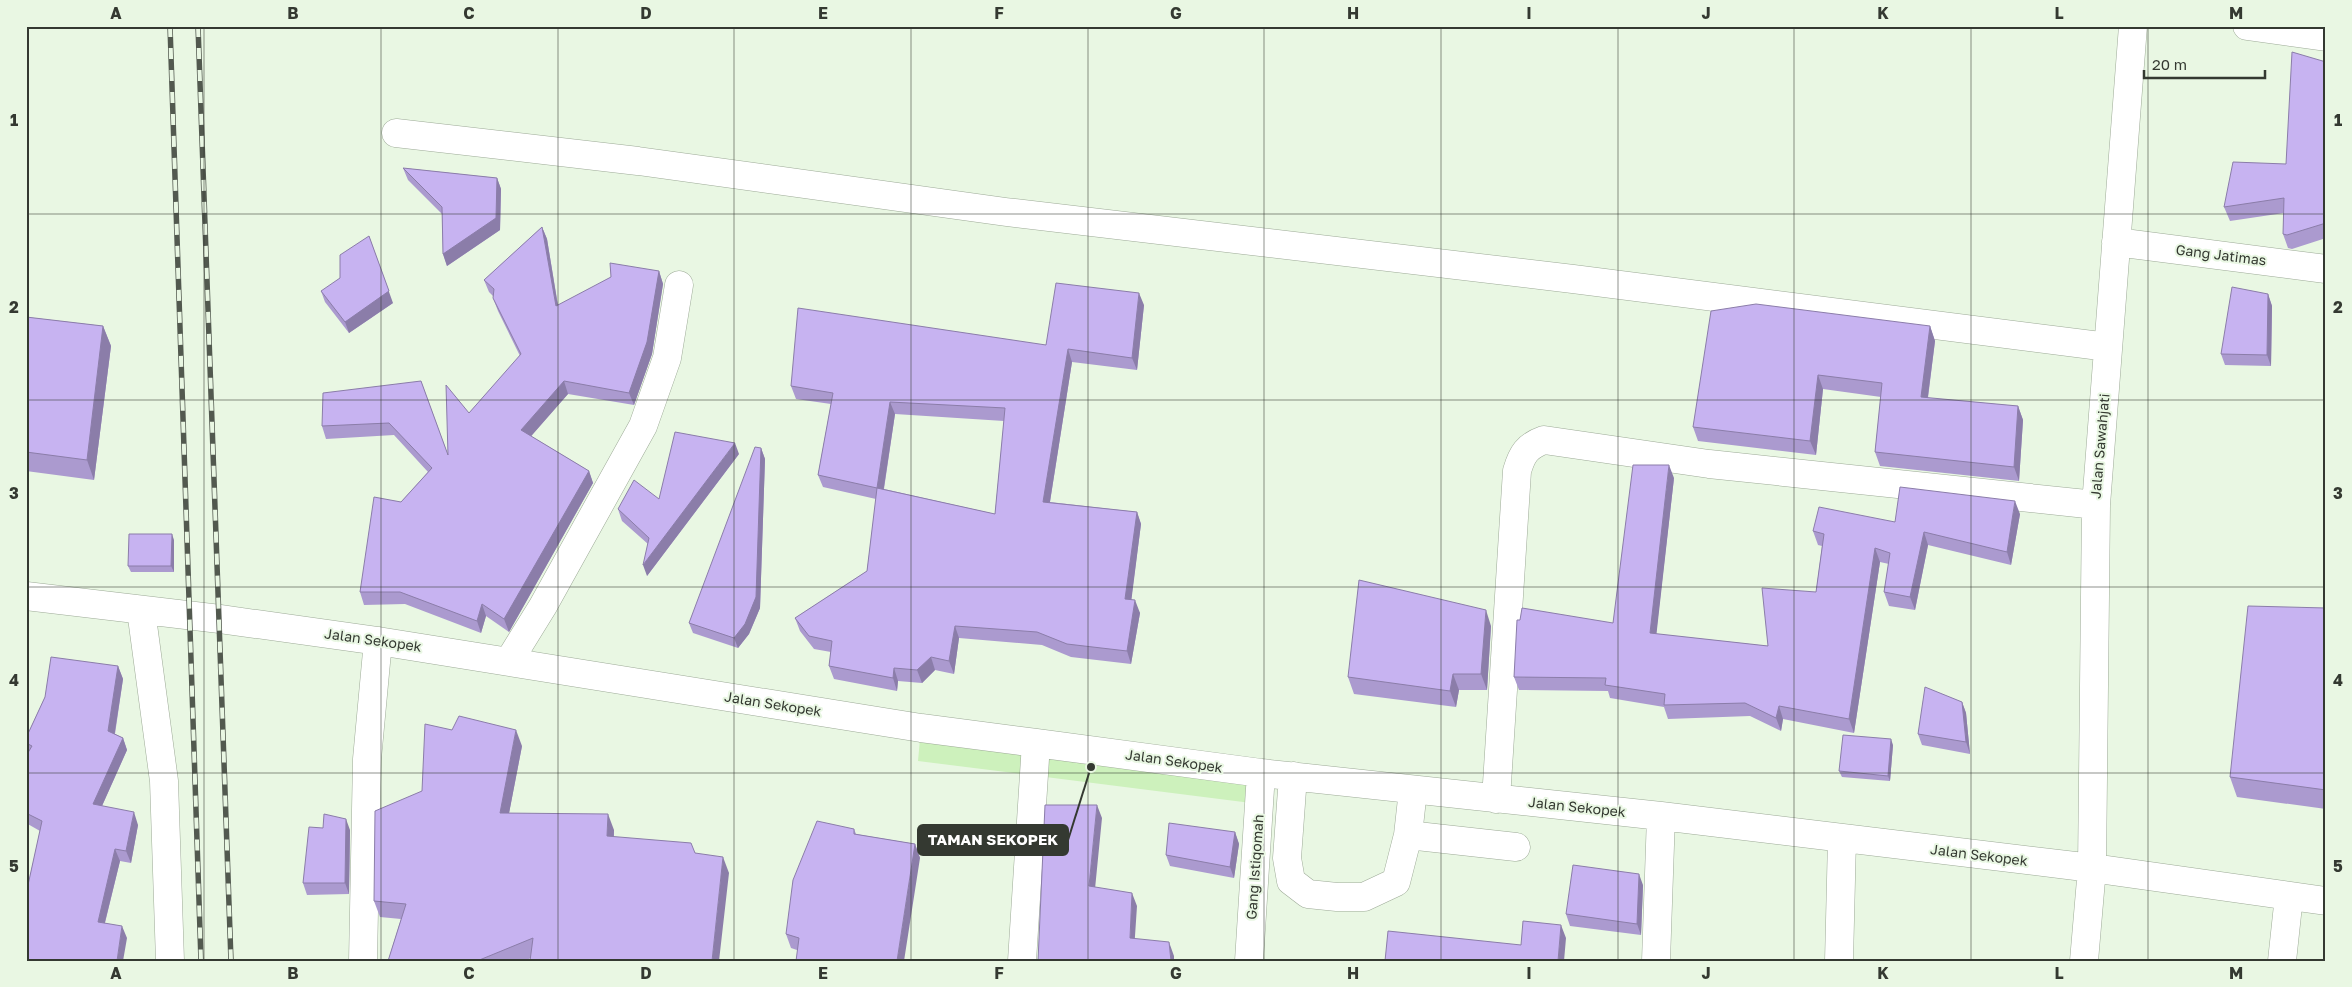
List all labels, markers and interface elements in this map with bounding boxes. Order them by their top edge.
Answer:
text: A [110,3,122,23]
text: B [287,3,299,23]
text: C [463,3,475,23]
text: D [640,3,652,23]
text: E [818,3,828,23]
text: F [994,3,1004,23]
text: G [1170,3,1182,23]
text: H [1347,3,1359,23]
text: I [1526,3,1532,23]
text: J [1701,3,1711,23]
text: K [1877,3,1889,23]
text: L [2054,3,2064,23]
text: M [2229,3,2243,23]
scale bar [2144,48,2266,80]
text: 20 m [2152,55,2187,73]
text: 1 [10,110,18,130]
text: 1 [2334,110,2342,130]
street label: Gang Jatimas [2175,241,2267,268]
text: 2 [9,297,19,317]
text: 2 [2333,297,2343,317]
street label: Jalan Sawahjati [2086,393,2113,499]
text: 3 [9,483,19,503]
text: 3 [2333,483,2343,503]
street label: Jalan Sekopek [323,624,423,655]
text: 4 [9,670,19,690]
text: 4 [2333,670,2343,690]
street label: Jalan Sekopek [723,687,823,720]
street label: Jalan Sekopek [1124,745,1224,776]
street label: Jalan Sekopek [1527,793,1627,820]
street label: Gang Istiqomah [1242,814,1267,920]
callout: TAMAN SEKOPEK [918,825,1068,855]
text: TAMAN SEKOPEK [928,830,1058,848]
street label: Jalan Sekopek [1929,840,2029,869]
text: 5 [9,856,19,876]
text: 5 [2333,856,2343,876]
text: A [110,963,122,983]
text: B [287,963,299,983]
text: C [463,963,475,983]
text: D [640,963,652,983]
text: E [818,963,828,983]
text: F [994,963,1004,983]
text: G [1170,963,1182,983]
text: H [1347,963,1359,983]
text: I [1526,963,1532,983]
text: J [1701,963,1711,983]
text: K [1877,963,1889,983]
text: L [2054,963,2064,983]
text: M [2229,963,2243,983]

